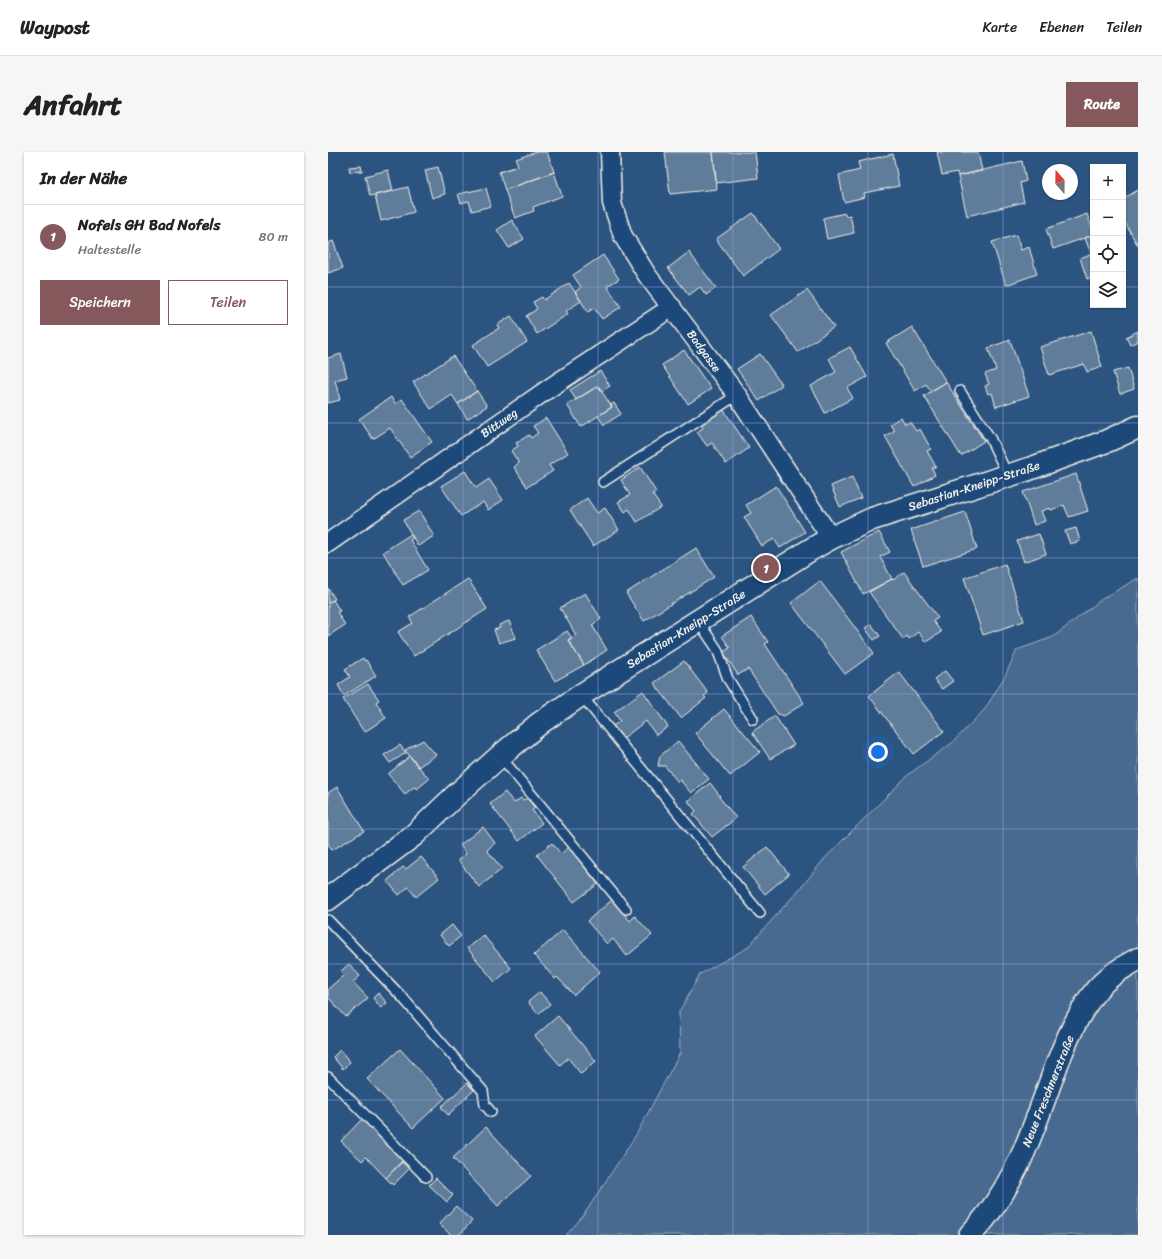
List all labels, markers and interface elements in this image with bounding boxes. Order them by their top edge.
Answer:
text: Waypost [20,11,90,44]
text: Karte [983,15,1017,40]
text: Ebenen [1039,15,1084,40]
text: Teilen [1106,15,1142,40]
text: Anfahrt [24,80,122,129]
button: Route [1066,82,1138,127]
text: In der Nähe [40,163,127,193]
north arrow [1042,164,1078,200]
map controls [1090,164,1126,308]
button: + [1090,164,1126,200]
button: − [1090,200,1126,236]
text: Nofels GH Bad Nofels [78,212,220,238]
text: 1 [50,225,56,248]
text: 80 m [259,225,288,248]
button: locate [1090,236,1126,272]
text: Haltestelle [78,238,141,261]
button: layers [1090,272,1126,308]
button: Speichern [40,280,160,325]
button: Teilen [168,280,288,325]
street label: Badgasse [681,325,727,377]
street label: Bittweg [476,402,522,444]
street label: Sebastian-Kneipp-Straße [905,454,1043,518]
pin: 1 [753,553,779,583]
street label: Sebastian-Kneipp-Straße [622,583,750,675]
your location [868,742,888,762]
street label: Neue Freschnerstraße [1016,1032,1080,1150]

